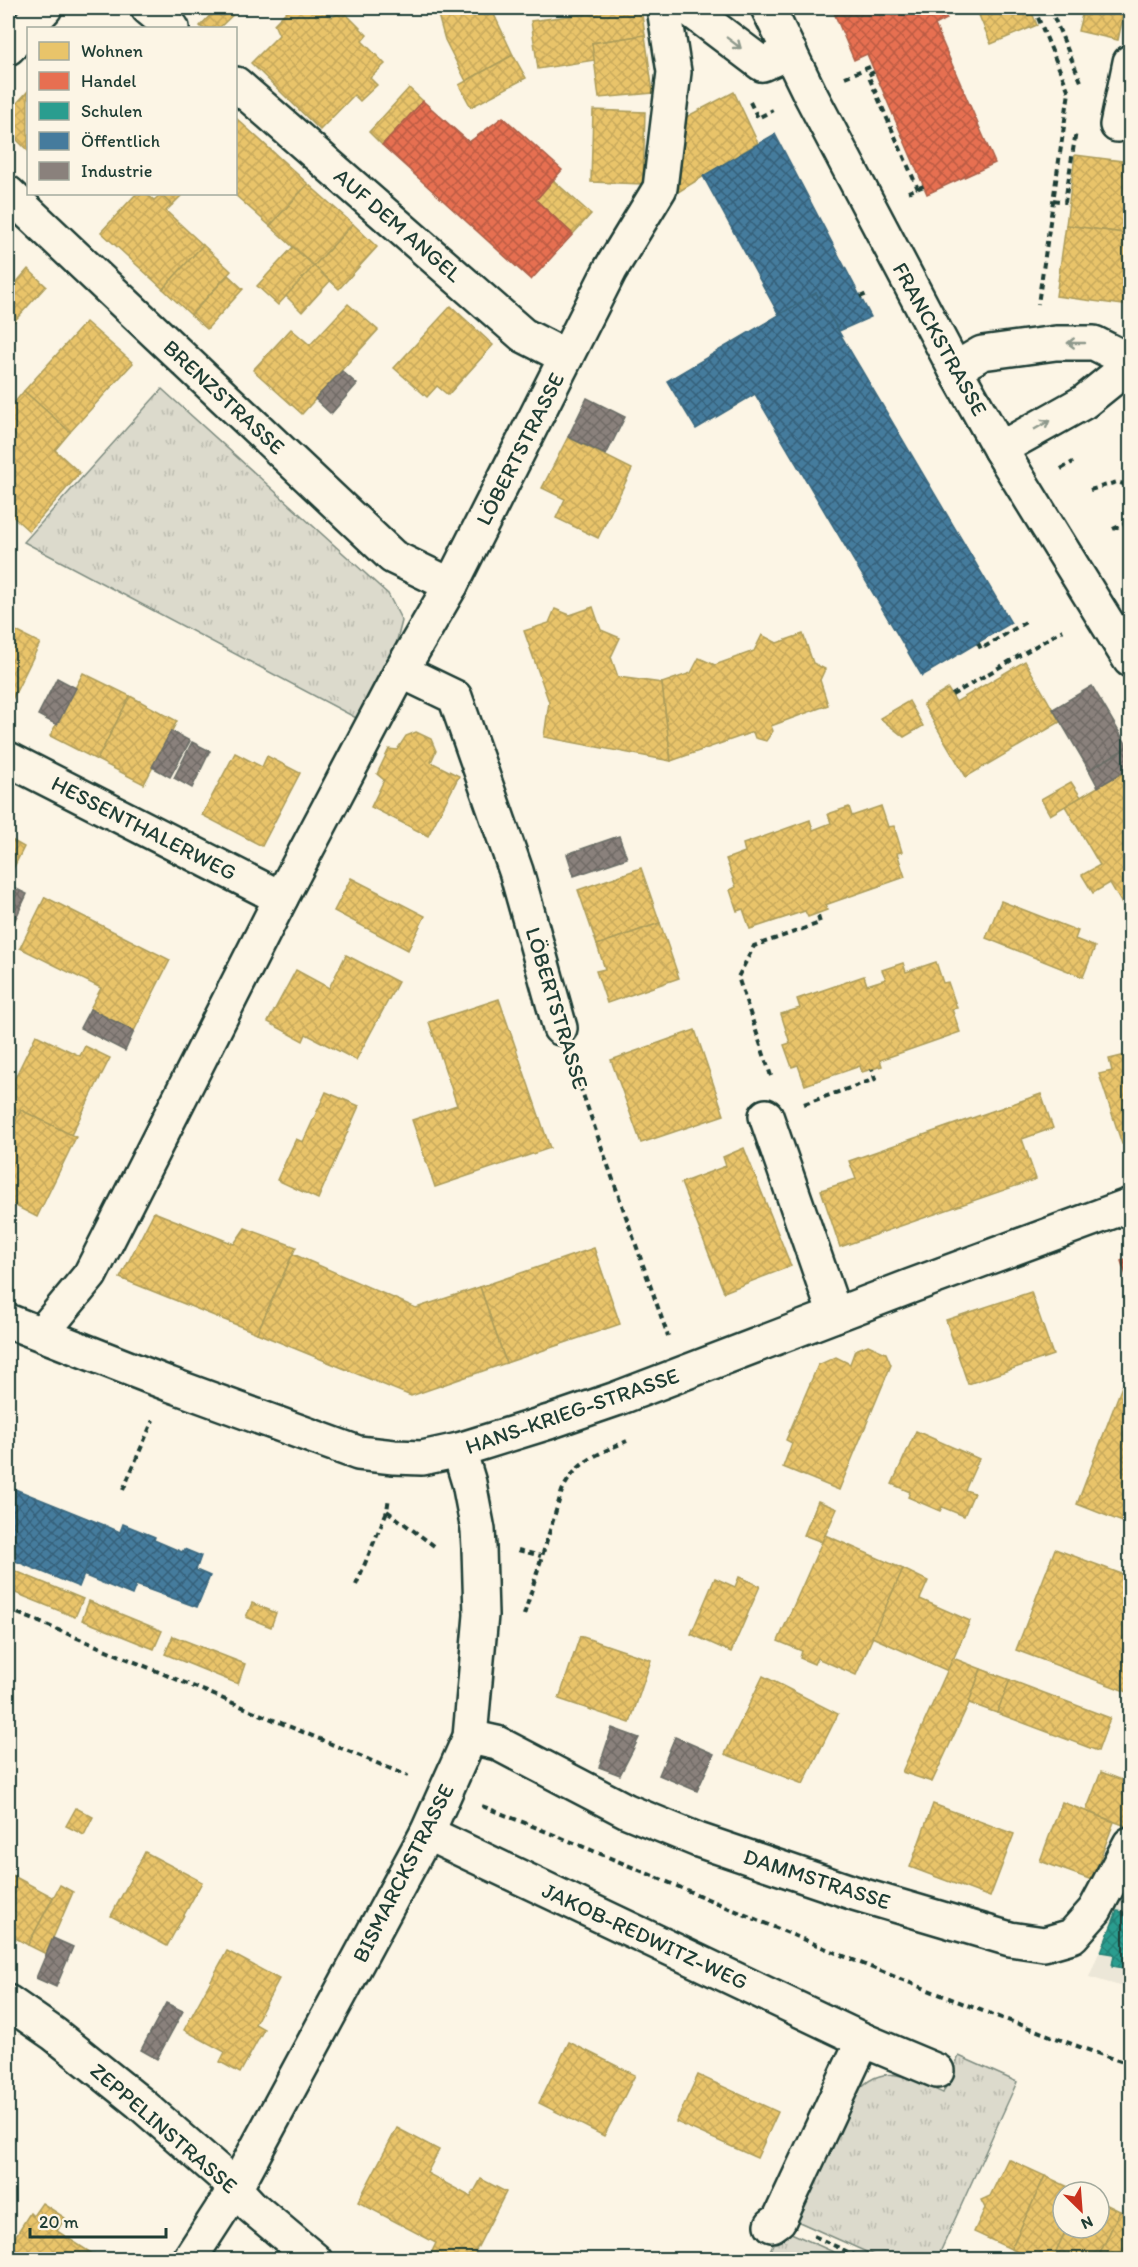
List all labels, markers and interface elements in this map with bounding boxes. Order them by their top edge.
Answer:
legend [27,27,237,195]
one-way arrow [726,37,742,50]
text: Wohnen [81,40,143,62]
text: Handel [81,70,136,92]
text: Schulen [81,100,143,122]
text: Öffentlich [81,130,160,152]
text: Industrie [81,160,152,182]
street label: AUF DEM ANGEL [329,162,467,288]
street label: FRANCKSTRASSE [887,258,993,420]
street label: BRENZSTRASSE [158,334,290,460]
one-way arrow [1067,337,1087,349]
street label: LÖBERTSTRASSE [470,368,570,530]
one-way arrow [1033,419,1050,431]
street label: HESSENTHALERWEG [47,770,241,886]
street label: LÖBERTSTRASSE [520,924,594,1092]
street label: HANS-KRIEG-STRASSE [462,1362,682,1460]
street label: BISMARCKSTRASSE [346,1779,460,1967]
street label: DAMMSTRASSE [740,1843,894,1915]
street label: JAKOB-REDWITZ-WEG [538,1876,752,1996]
street label: ZEPPELINSTRASSE [85,2057,243,2199]
north arrow [1051,2180,1111,2240]
scale bar [30,2201,166,2239]
text: 20 m [39,2211,79,2233]
text: N [1078,2212,1096,2234]

